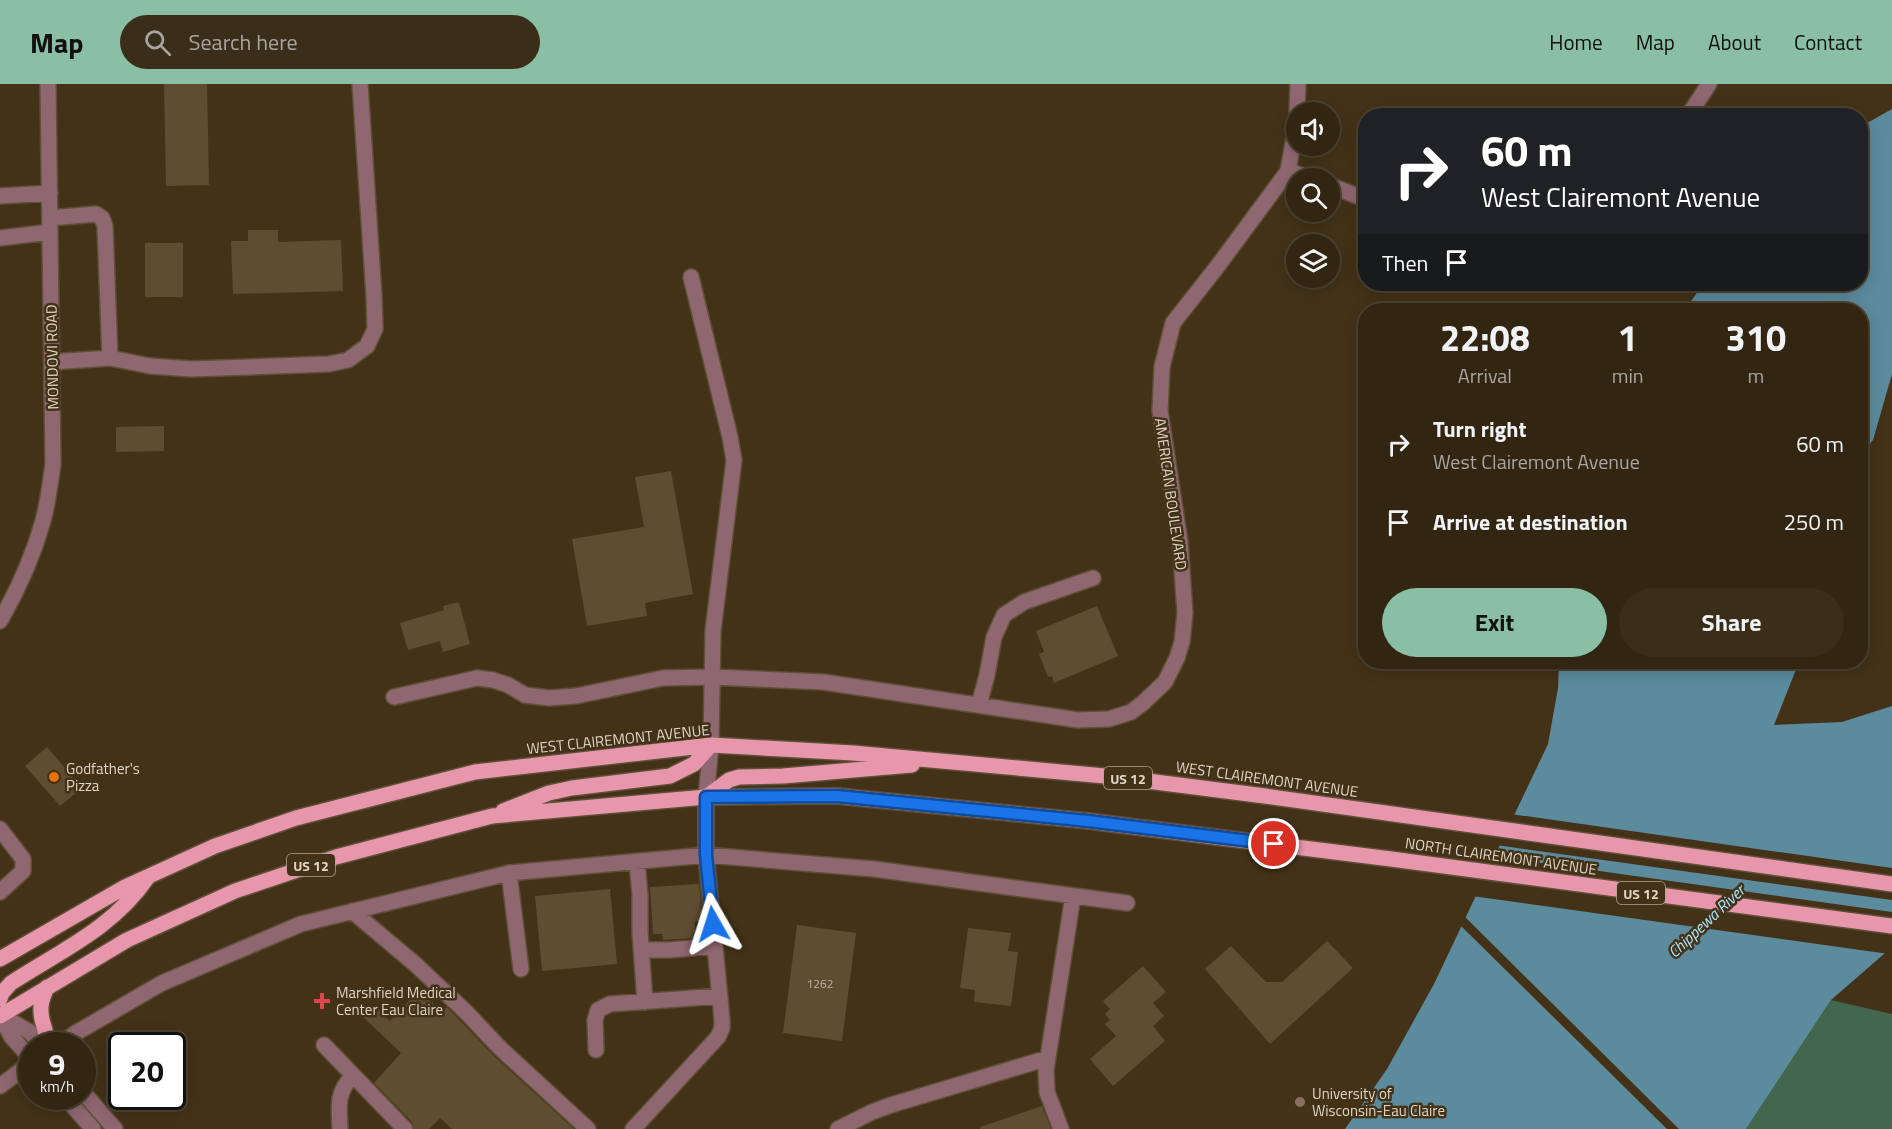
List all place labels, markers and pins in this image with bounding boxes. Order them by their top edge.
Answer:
place label: Godfather's Pizza [66,757,140,797]
marker: Godfather's Pizza [47,770,61,784]
pin [1248,818,1299,869]
place label: Marshfield Medical Center Eau Claire [336,981,456,1021]
marker: Marshfield Medical Center Eau Claire [313,992,331,1010]
place label: University of Wisconsin-Eau Claire [1312,1082,1445,1122]
marker: University of Wisconsin-Eau Claire [1293,1095,1307,1109]

